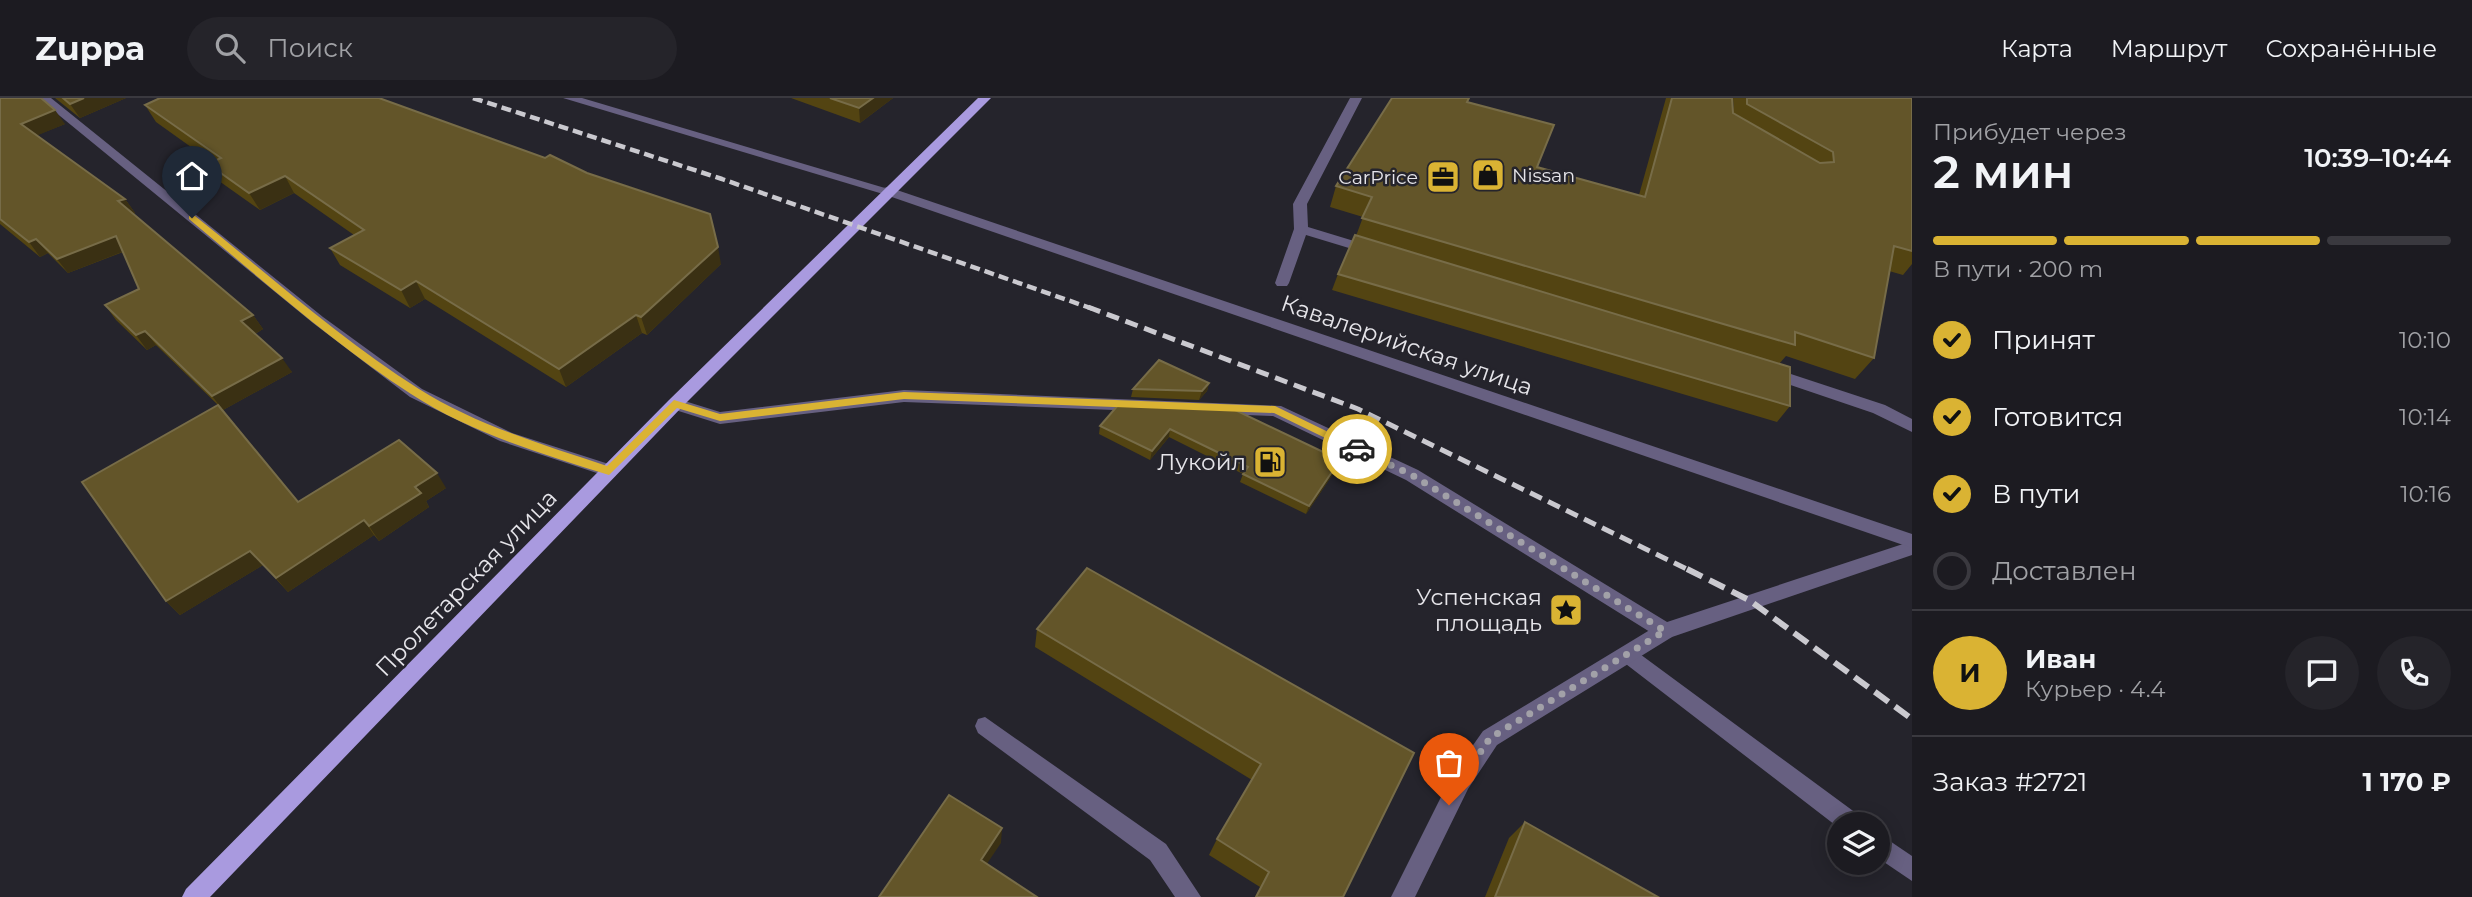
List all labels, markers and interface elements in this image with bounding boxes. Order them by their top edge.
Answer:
search box [187,17,677,80]
text: Zuppa [35,28,145,68]
icon: search [211,29,249,67]
text: Поиск [267,32,353,64]
text: Карта [2001,34,2073,63]
text: Маршрут [2111,34,2227,63]
text: Сохранённые [2265,34,2437,63]
text: Прибудет через [1933,118,2127,146]
text: 10:39–10:44 [2304,142,2451,174]
text: 2 мин [1933,143,2073,200]
pin [162,146,222,218]
shop icon: Nissan [1469,156,1507,194]
icon: home [173,157,211,195]
office icon: CarPrice [1424,158,1462,196]
place label: Nissan [1512,164,1575,187]
place label: CarPrice [1338,166,1418,189]
text: В пути · 200 m [1933,255,2103,283]
street label: Кавалерийская улица [1278,289,1536,401]
icon: check [1933,321,1971,359]
text: Принят [1992,324,2095,356]
text: 10:10 [2399,326,2451,354]
icon: check [1933,398,1971,436]
text: Готовится [1992,401,2123,433]
text: 10:14 [2399,403,2451,431]
courier [1322,414,1392,484]
icon: car [1338,430,1376,468]
fuel station icon: Лукойл [1251,443,1289,481]
place label: Лукойл [1157,448,1246,476]
icon: check [1933,475,1971,513]
text: В пути [1992,478,2081,510]
text: 10:16 [2400,480,2451,508]
street label: Пролетарская улица [369,484,563,682]
text: Доставлен [1992,555,2137,587]
place label: Успенская площадь [1416,583,1542,637]
place icon: Успенская площадь [1547,591,1585,629]
button: chat [2285,636,2359,710]
button: phone [2377,636,2451,710]
text: Иван [2025,643,2096,675]
text: И [1959,657,1981,689]
text: Курьер · 4.4 [2025,675,2165,703]
pin [1419,733,1479,805]
icon: bag [1430,744,1468,782]
text: Заказ #2721 [1933,766,2087,798]
text: 1 170 ₽ [2362,766,2451,798]
map controls [1827,812,1890,875]
button: layers [1827,812,1890,875]

